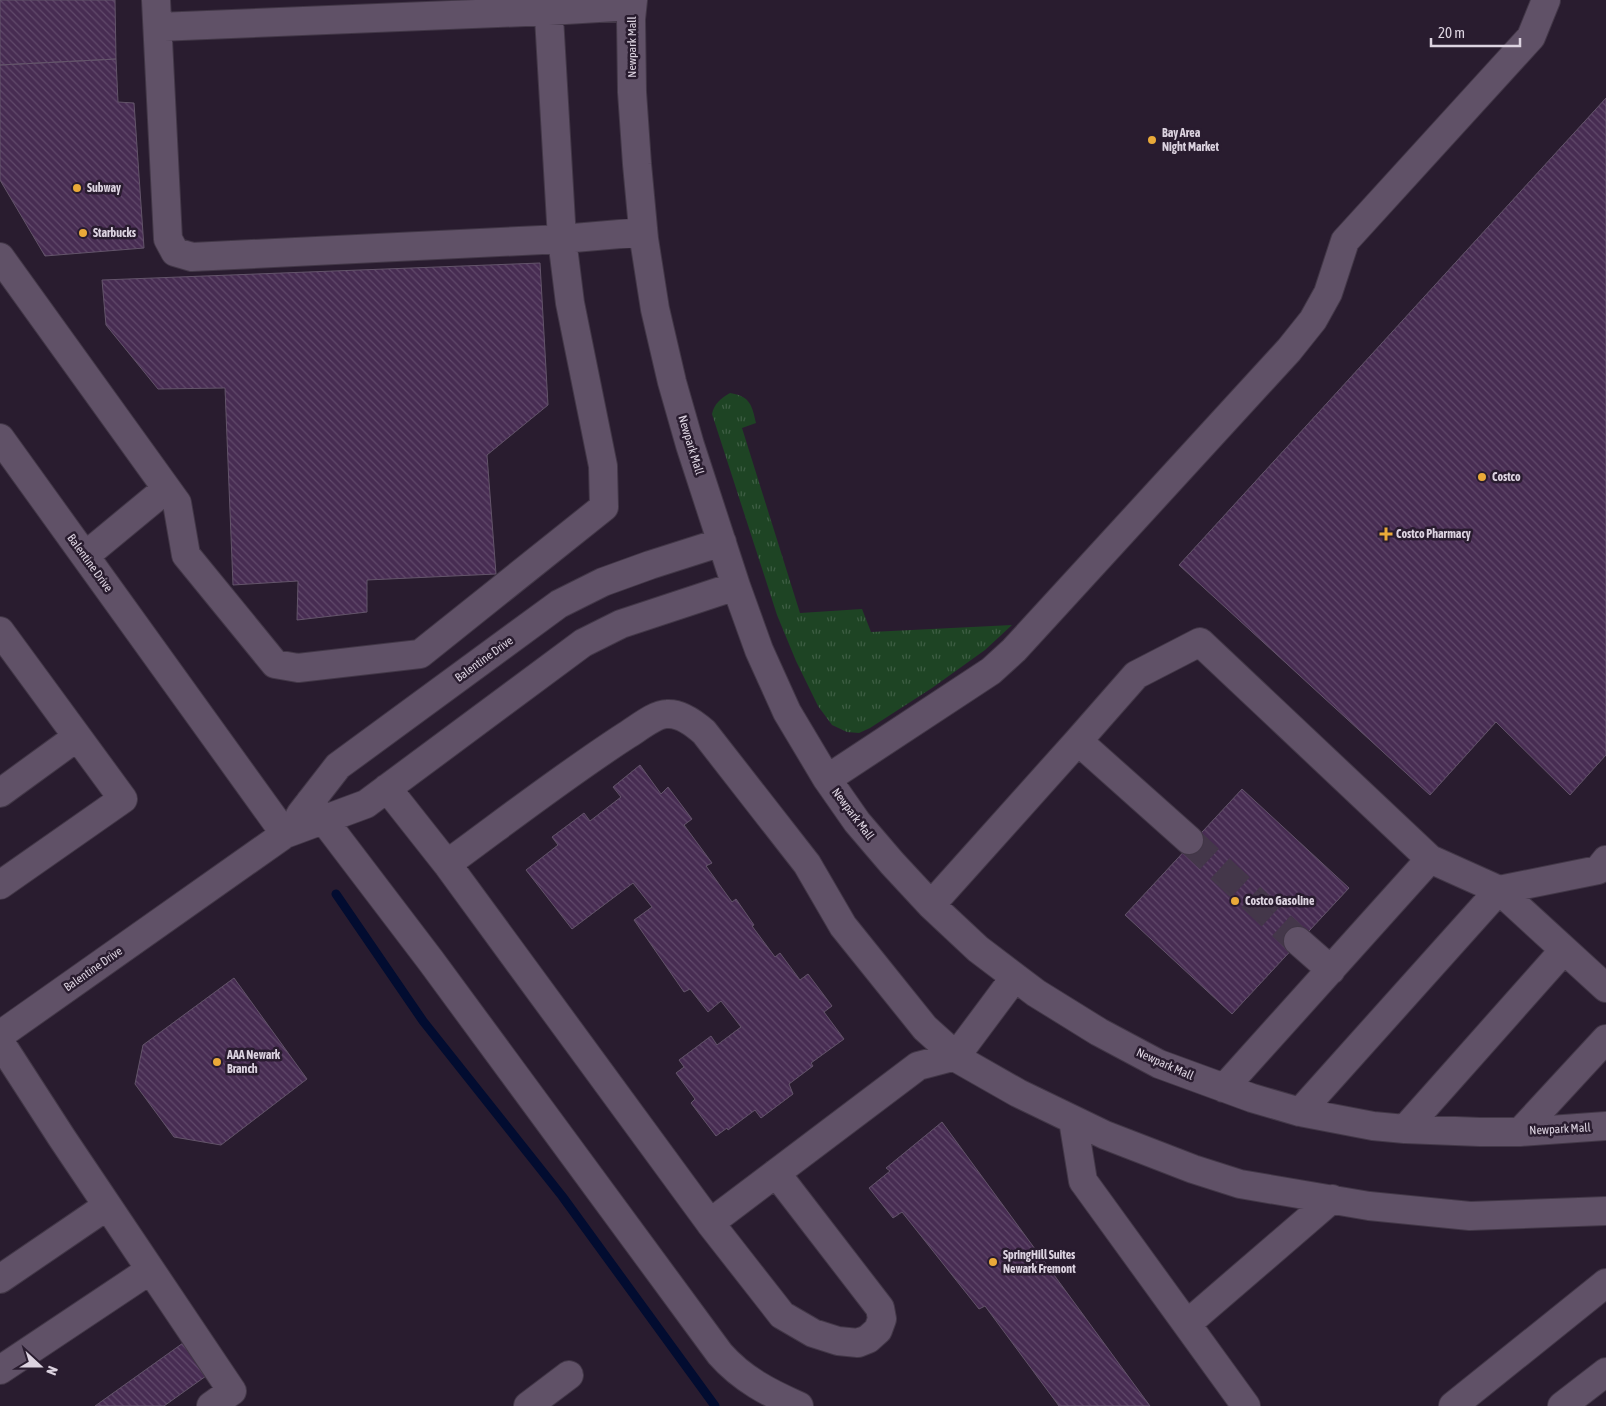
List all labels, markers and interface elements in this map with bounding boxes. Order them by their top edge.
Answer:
scale bar [1431,15,1520,47]
street label: Newpark Mall [625,16,639,78]
text: 20 m [1438,24,1465,41]
place label: Bay Area Night Market [1162,126,1220,154]
marker: Bay Area Night Market [1146,134,1158,146]
place label: Subway [87,181,121,195]
marker: Subway [71,182,83,194]
place label: Starbucks [93,226,137,240]
marker: Starbucks [77,227,89,239]
street label: Newpark Mall [675,414,707,477]
place label: Costco [1492,470,1521,484]
marker: Costco [1476,471,1488,483]
place label: Costco Pharmacy [1396,527,1471,541]
marker: Costco Pharmacy [1380,528,1392,540]
street label: Balentine Drive [64,531,116,595]
street label: Balentine Drive [452,633,516,685]
street label: Newpark Mall [829,785,878,843]
place label: Costco Gasoline [1245,894,1315,908]
marker: Costco Gasoline [1229,895,1241,907]
street label: Balentine Drive [61,944,125,994]
street label: Newpark Mall [1134,1045,1197,1083]
place label: AAA Newark Branch [226,1048,281,1076]
marker: AAA Newark Branch [211,1056,223,1068]
street label: Newpark Mall [1529,1120,1592,1138]
place label: SpringHill Suites Newark Fremont [1003,1248,1076,1276]
marker: SpringHill Suites Newark Fremont [987,1256,999,1268]
north arrow [15,1341,65,1391]
text: N [43,1364,61,1377]

